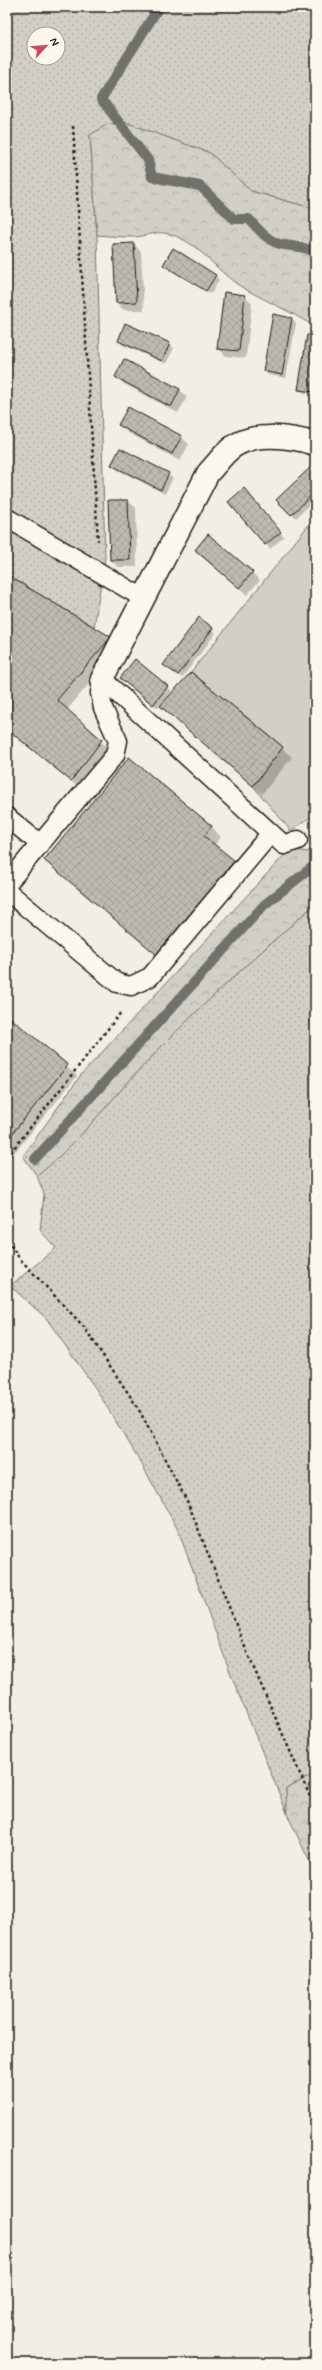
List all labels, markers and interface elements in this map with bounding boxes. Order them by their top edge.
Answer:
north arrow [26,26,66,66]
text: N [46,36,62,48]

